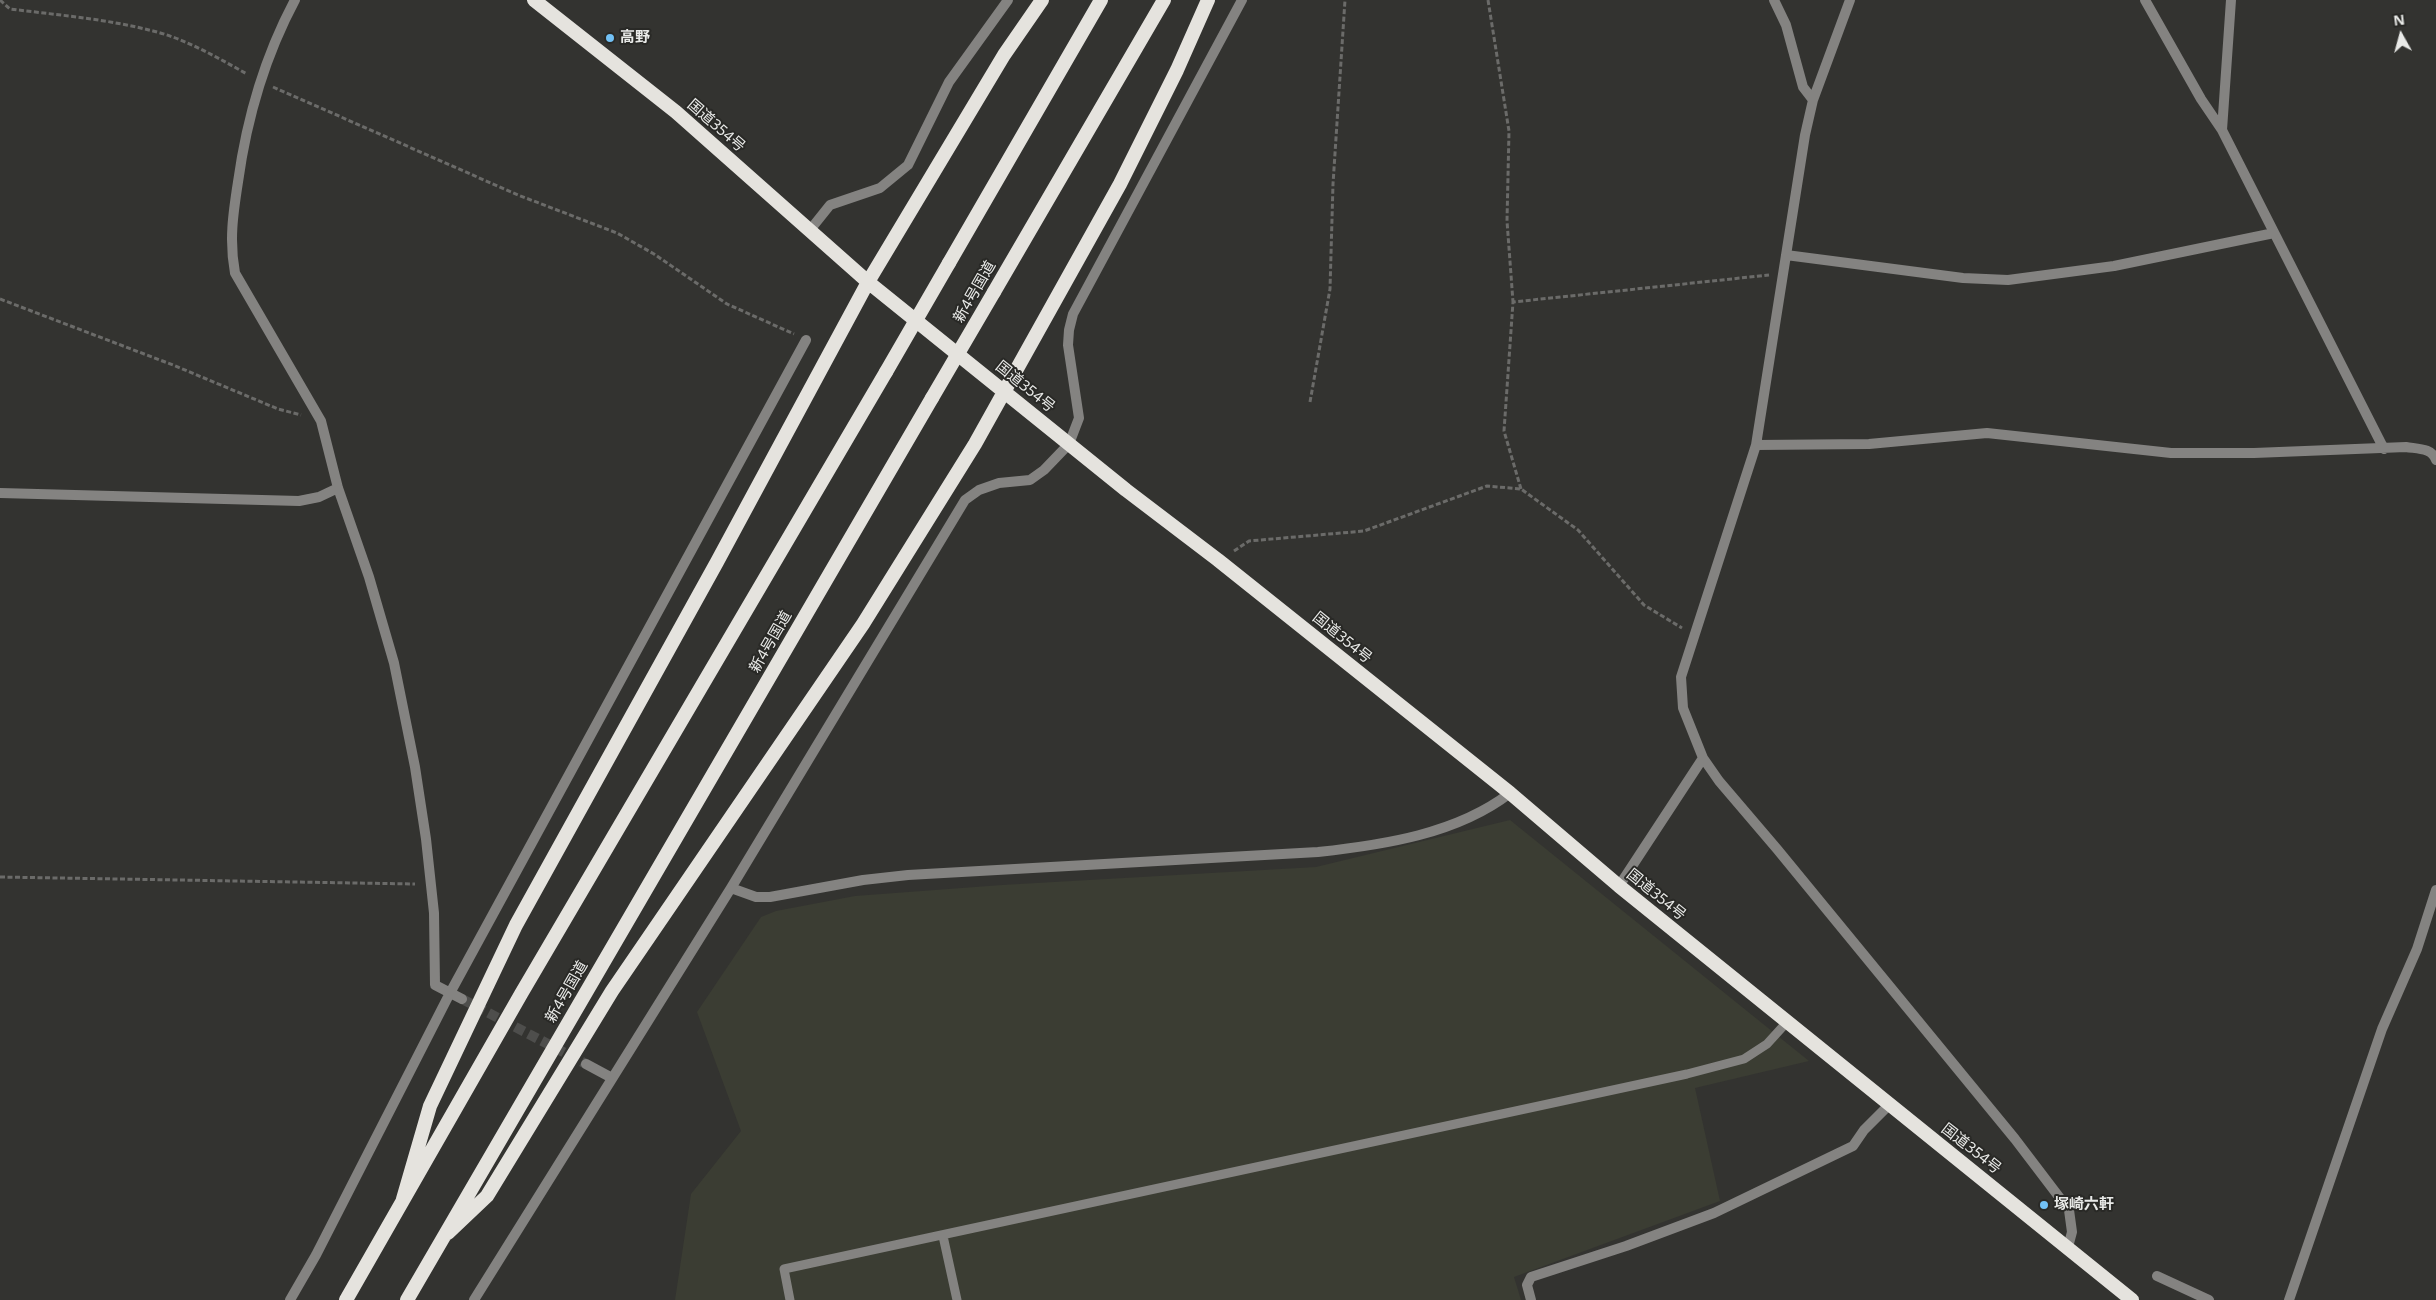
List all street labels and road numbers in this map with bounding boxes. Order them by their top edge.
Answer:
street label: 国道354号 [683,96,749,156]
street label: 新4号国道 [950,258,1000,326]
street label: 国道354号 [992,358,1058,416]
street label: 新4号国道 [746,608,796,676]
street label: 国道354号 [1309,609,1375,667]
street label: 国道354号 [1623,866,1689,924]
street label: 新4号国道 [542,958,592,1026]
street label: 国道354号 [1938,1120,2004,1178]

